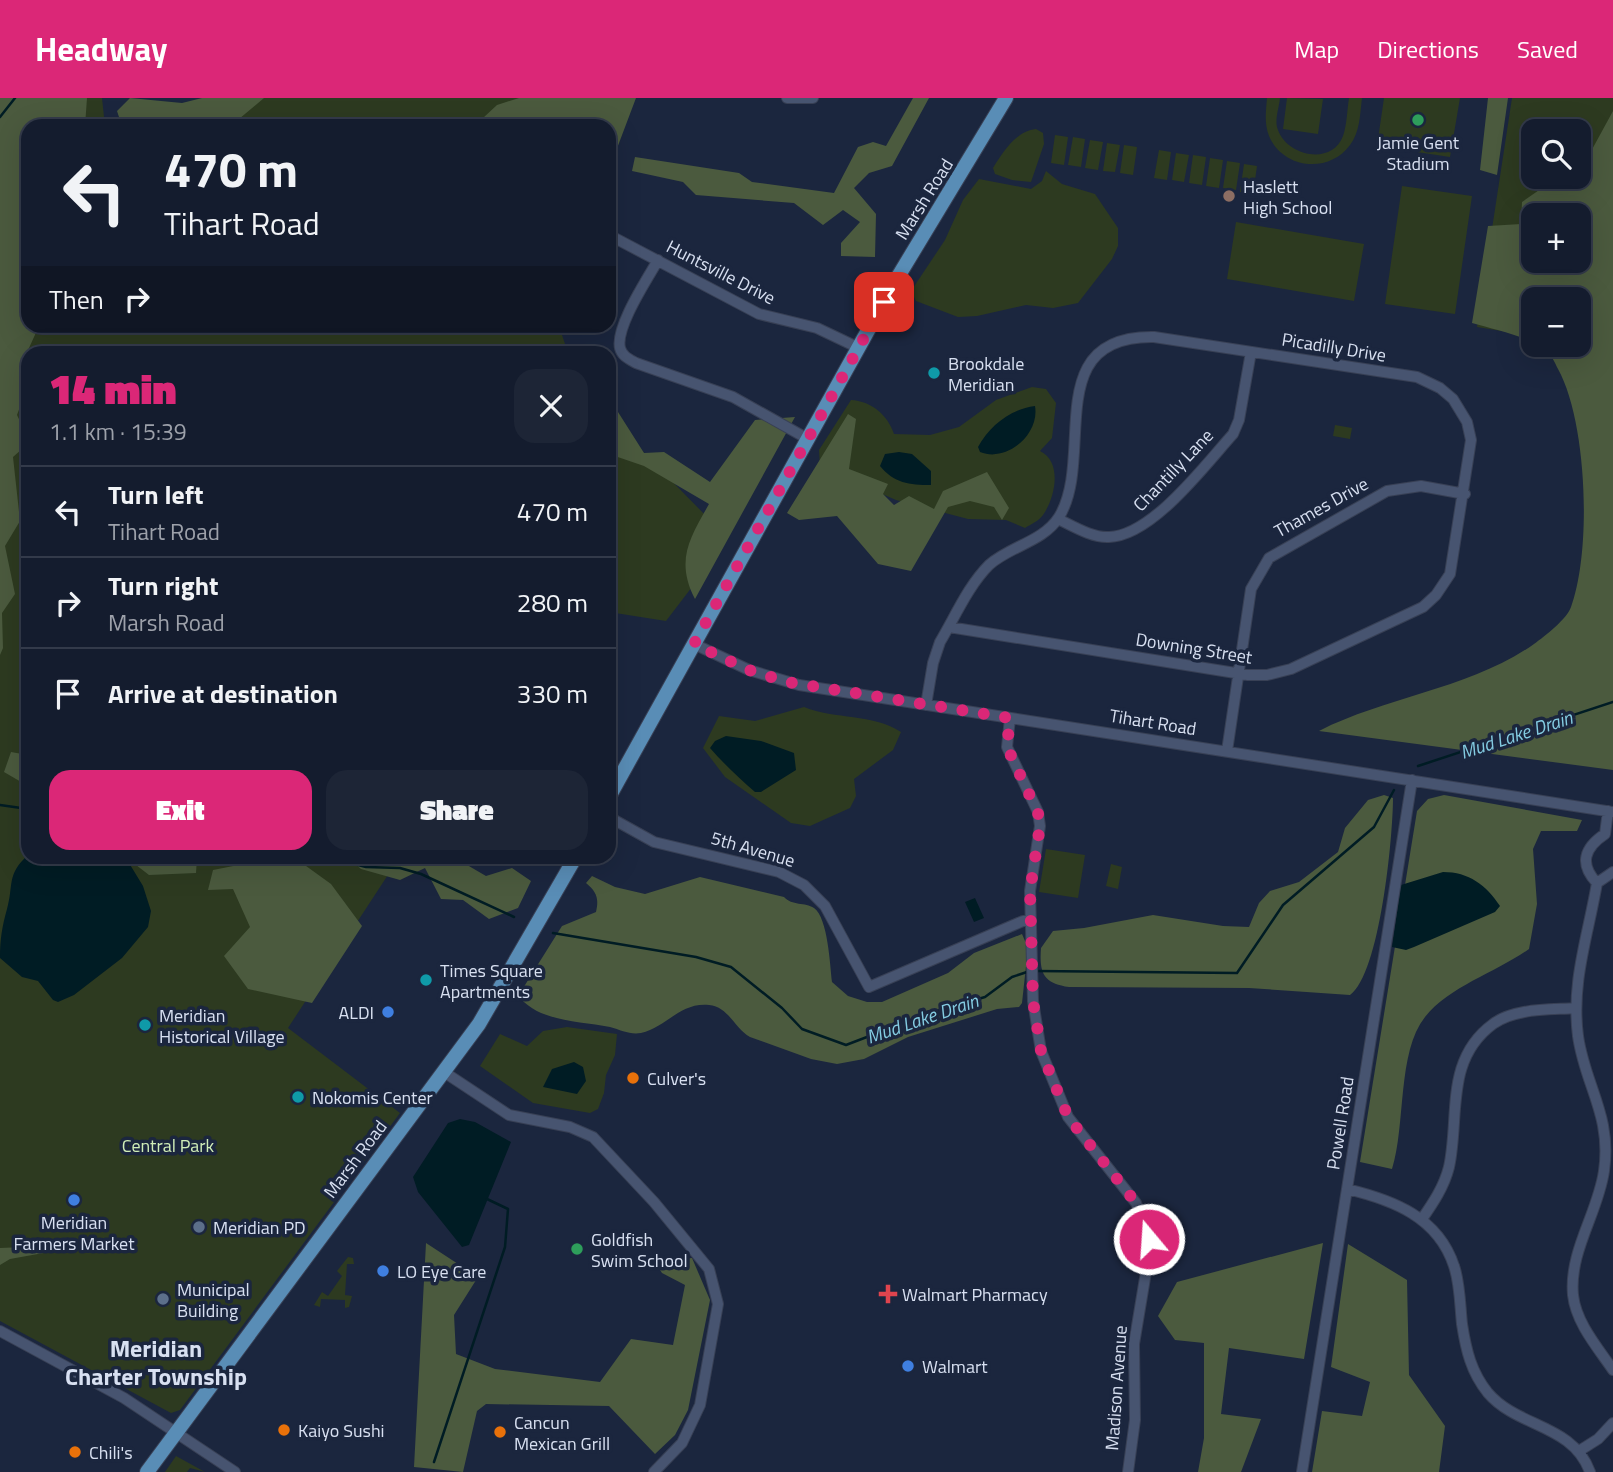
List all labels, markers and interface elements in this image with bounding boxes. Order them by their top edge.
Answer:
text: Headway [35,24,168,74]
text: Map [1294,31,1339,67]
text: Directions [1377,31,1479,67]
text: Saved [1517,31,1578,67]
marker: Jamie Gent Stadium [1410,112,1426,128]
map controls [1521,119,1591,357]
button: search [1521,119,1591,189]
place label: Jamie Gent Stadium [1377,129,1460,177]
text: 470 m [164,131,298,206]
icon: left [49,147,140,238]
street label: Marsh Road [888,153,960,245]
place label: Haslett High School [1243,173,1332,221]
marker: Haslett High School [1221,188,1237,204]
text: Tihart Road [164,199,320,247]
button: + [1521,203,1591,273]
street label: Huntsville Drive [662,233,780,311]
pin [854,272,914,332]
text: Then [49,280,104,319]
icon: right [118,280,156,318]
icon: arrive [865,283,903,321]
button: − [1521,287,1591,357]
street label: Picadilly Drive [1280,325,1388,369]
place label: Brookdale Meridian [948,350,1024,398]
text: 14 min [49,356,176,420]
marker: Brookdale Meridian [926,365,942,381]
button: close [514,369,588,443]
text: 1.1 km · 15:39 [49,414,187,449]
street label: Chantilly Lane [1127,423,1219,517]
street label: Thames Drive [1269,470,1373,544]
text: Turn left [108,475,203,514]
text: 470 m [517,492,588,531]
icon: left [49,493,87,531]
text: Tihart Road [108,514,220,549]
text: Turn right [108,566,219,605]
text: 280 m [517,583,588,622]
icon: right [49,584,87,622]
text: Marsh Road [108,605,225,640]
street label: Downing Street [1134,625,1255,671]
text: Arrive at destination [108,674,338,713]
text: 330 m [517,674,588,713]
icon: arrive [49,675,87,713]
street label: Tihart Road [1108,702,1198,742]
water label: Mud Lake Drain [1456,702,1577,766]
button: Exit [49,770,312,850]
button: Share [326,770,588,850]
street label: 5th Avenue [708,824,798,874]
place label: Times Square Apartments [440,957,543,1005]
marker: Times Square Apartments [418,972,434,988]
water label: Mud Lake Drain [862,985,982,1051]
place label: ALDI [339,999,374,1026]
place label: Meridian Historical Village [159,1002,285,1050]
marker: ALDI [380,1004,396,1020]
marker: Meridian Historical Village [137,1017,153,1033]
place label: Culver's [647,1065,706,1092]
marker: Culver's [625,1070,641,1086]
street label: Powell Road [1319,1074,1361,1172]
place label: Nokomis Center [312,1084,433,1111]
marker: Nokomis Center [290,1089,306,1105]
street label: Marsh Road [317,1114,393,1204]
park label: Central Park [122,1132,215,1159]
marker: Meridian Farmers Market [66,1192,82,1208]
position arrow [1112,1202,1186,1276]
place label: Meridian Farmers Market [14,1209,135,1257]
place label: Meridian PD [213,1214,306,1241]
marker: Meridian PD [191,1219,207,1235]
place label: Goldfish Swim School [591,1226,688,1274]
marker: Goldfish Swim School [569,1241,585,1257]
place label: LO Eye Care [397,1258,486,1285]
marker: LO Eye Care [375,1263,391,1279]
place label: Municipal Building [177,1276,250,1324]
place label: Walmart Pharmacy [902,1281,1048,1308]
marker: Walmart Pharmacy [880,1286,896,1302]
marker: Municipal Building [155,1291,171,1307]
street label: Madison Avenue [1098,1325,1134,1451]
district label: Meridian Charter Township [65,1330,247,1394]
place label: Walmart [922,1353,988,1380]
marker: Walmart [900,1358,916,1374]
place label: Cancun Mexican Grill [514,1409,610,1457]
place label: Kaiyo Sushi [298,1417,385,1444]
marker: Kaiyo Sushi [276,1422,292,1438]
marker: Cancun Mexican Grill [492,1424,508,1440]
place label: Chili's [89,1439,133,1466]
marker: Chili's [67,1444,83,1460]

